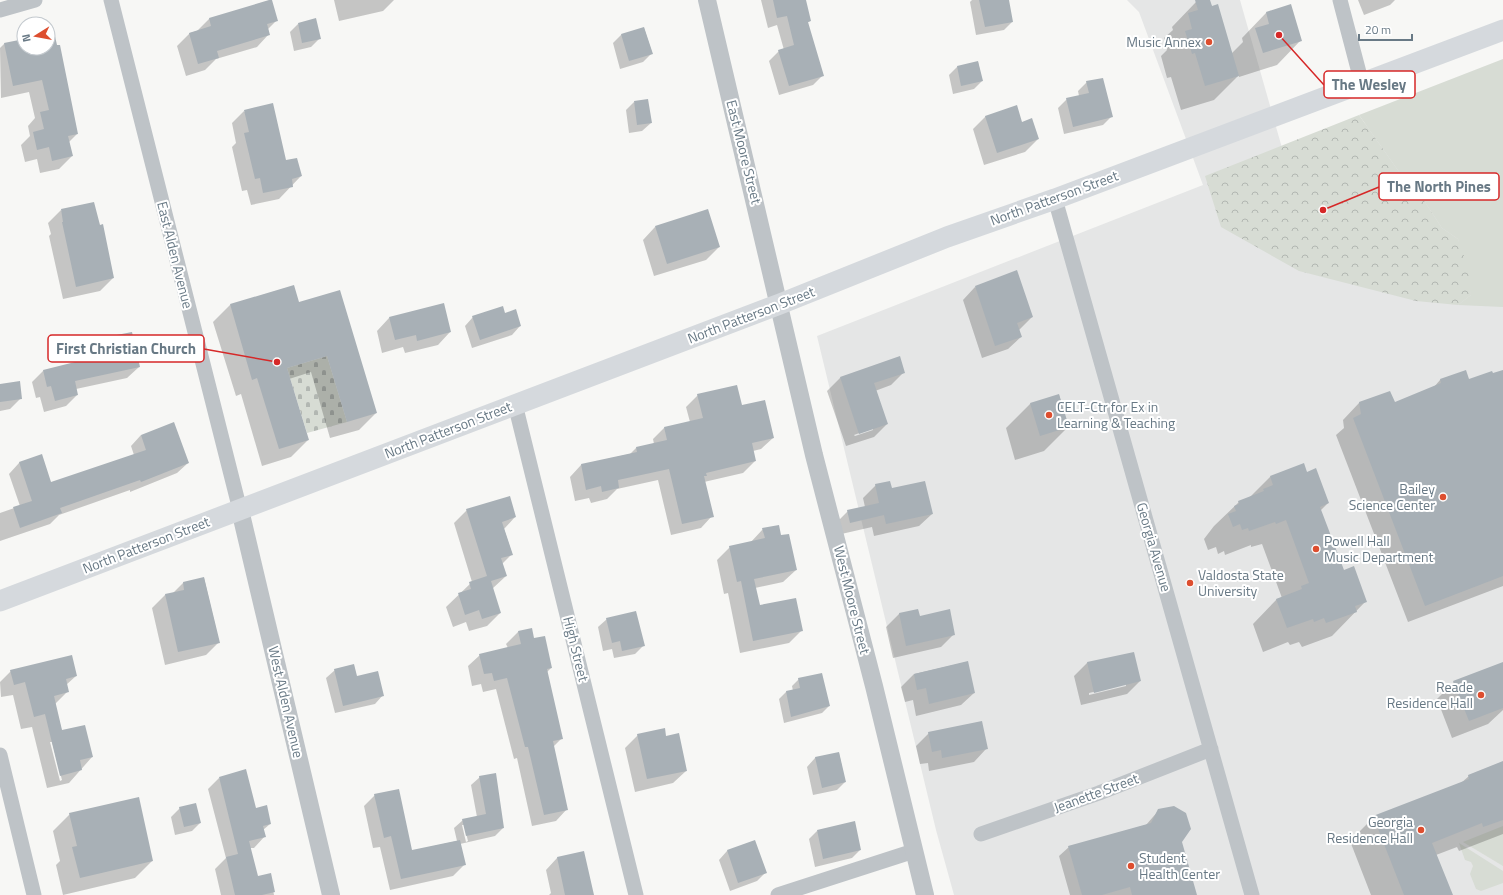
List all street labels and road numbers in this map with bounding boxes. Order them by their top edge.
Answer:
street label: East Moore Street [721,98,768,206]
street label: North Patterson Street [987,165,1121,230]
street label: East Alden Avenue [152,199,199,311]
street label: North Patterson Street [684,281,818,348]
street label: North Patterson Street [381,396,515,463]
street label: Georgia Avenue [1132,500,1177,594]
street label: North Patterson Street [79,511,213,578]
street label: West Moore Street [829,543,876,656]
street label: High Street [558,614,595,684]
street label: West Alden Avenue [263,644,310,760]
street label: Jeanette Street [1051,767,1141,818]

